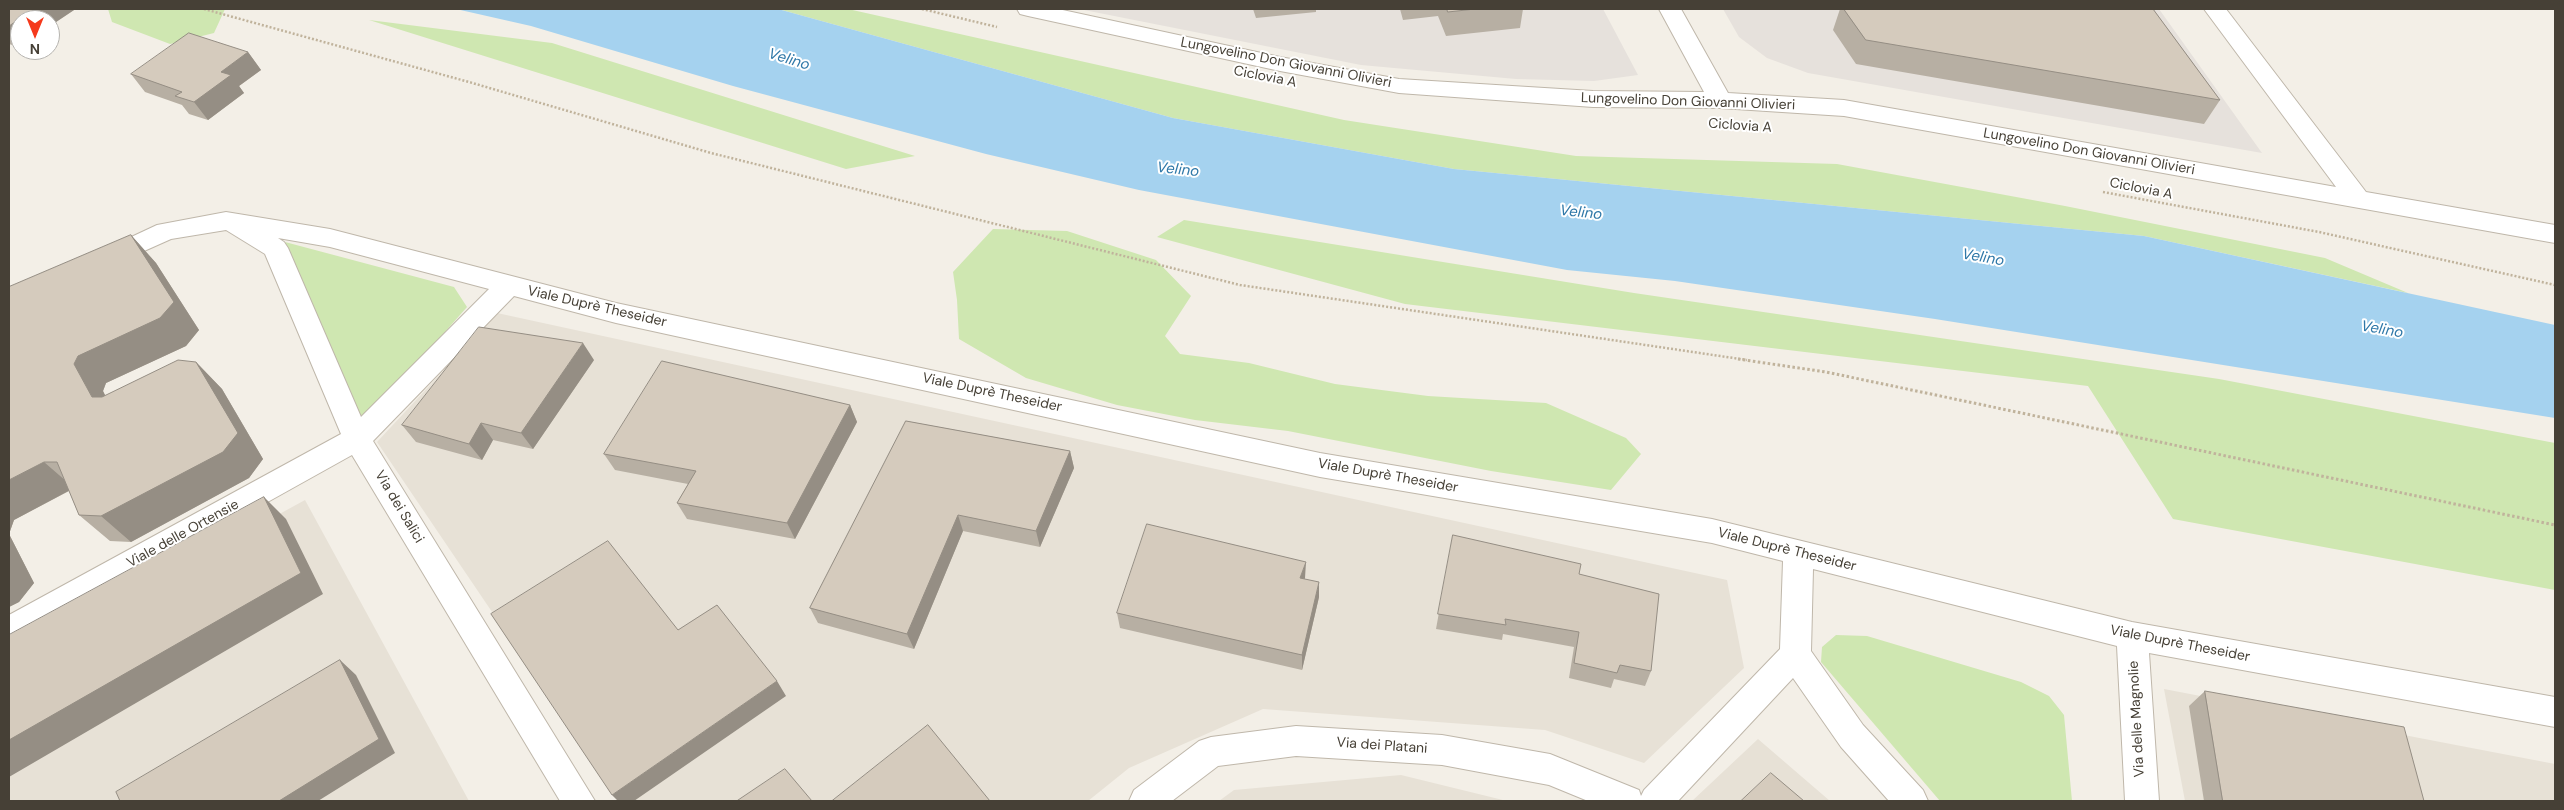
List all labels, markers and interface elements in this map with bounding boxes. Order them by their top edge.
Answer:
north arrow [10,10,60,60]
street label: Lungovelino Don Giovanni Olivieri [1179,34,1393,92]
text: N [30,40,40,58]
water label: Velino [766,45,812,75]
street label: Ciclovia A [1232,63,1298,91]
street label: Lungovelino Don Giovanni Olivieri [1581,90,1795,114]
street label: Ciclovia A [1708,115,1772,137]
street label: Lungovelino Don Giovanni Olivieri [1982,125,2196,179]
water label: Velino [1156,159,1200,181]
street label: Ciclovia A [2108,175,2174,203]
water label: Velino [1559,202,1603,224]
water label: Velino [1961,245,2005,271]
street label: Viale Duprè Theseider [526,283,668,331]
water label: Velino [2360,317,2404,343]
street label: Viale Duprè Theseider [921,370,1063,416]
street label: Viale Duprè Theseider [1316,455,1460,497]
street label: Via dei Salici [371,468,427,546]
street label: Viale delle Ortensie [124,496,242,572]
street label: Viale Duprè Theseider [1716,525,1858,575]
street label: Viale Duprè Theseider [2109,622,2251,666]
street label: Via delle Magnolie [2126,660,2148,778]
street label: Via dei Platani [1336,734,1428,758]

